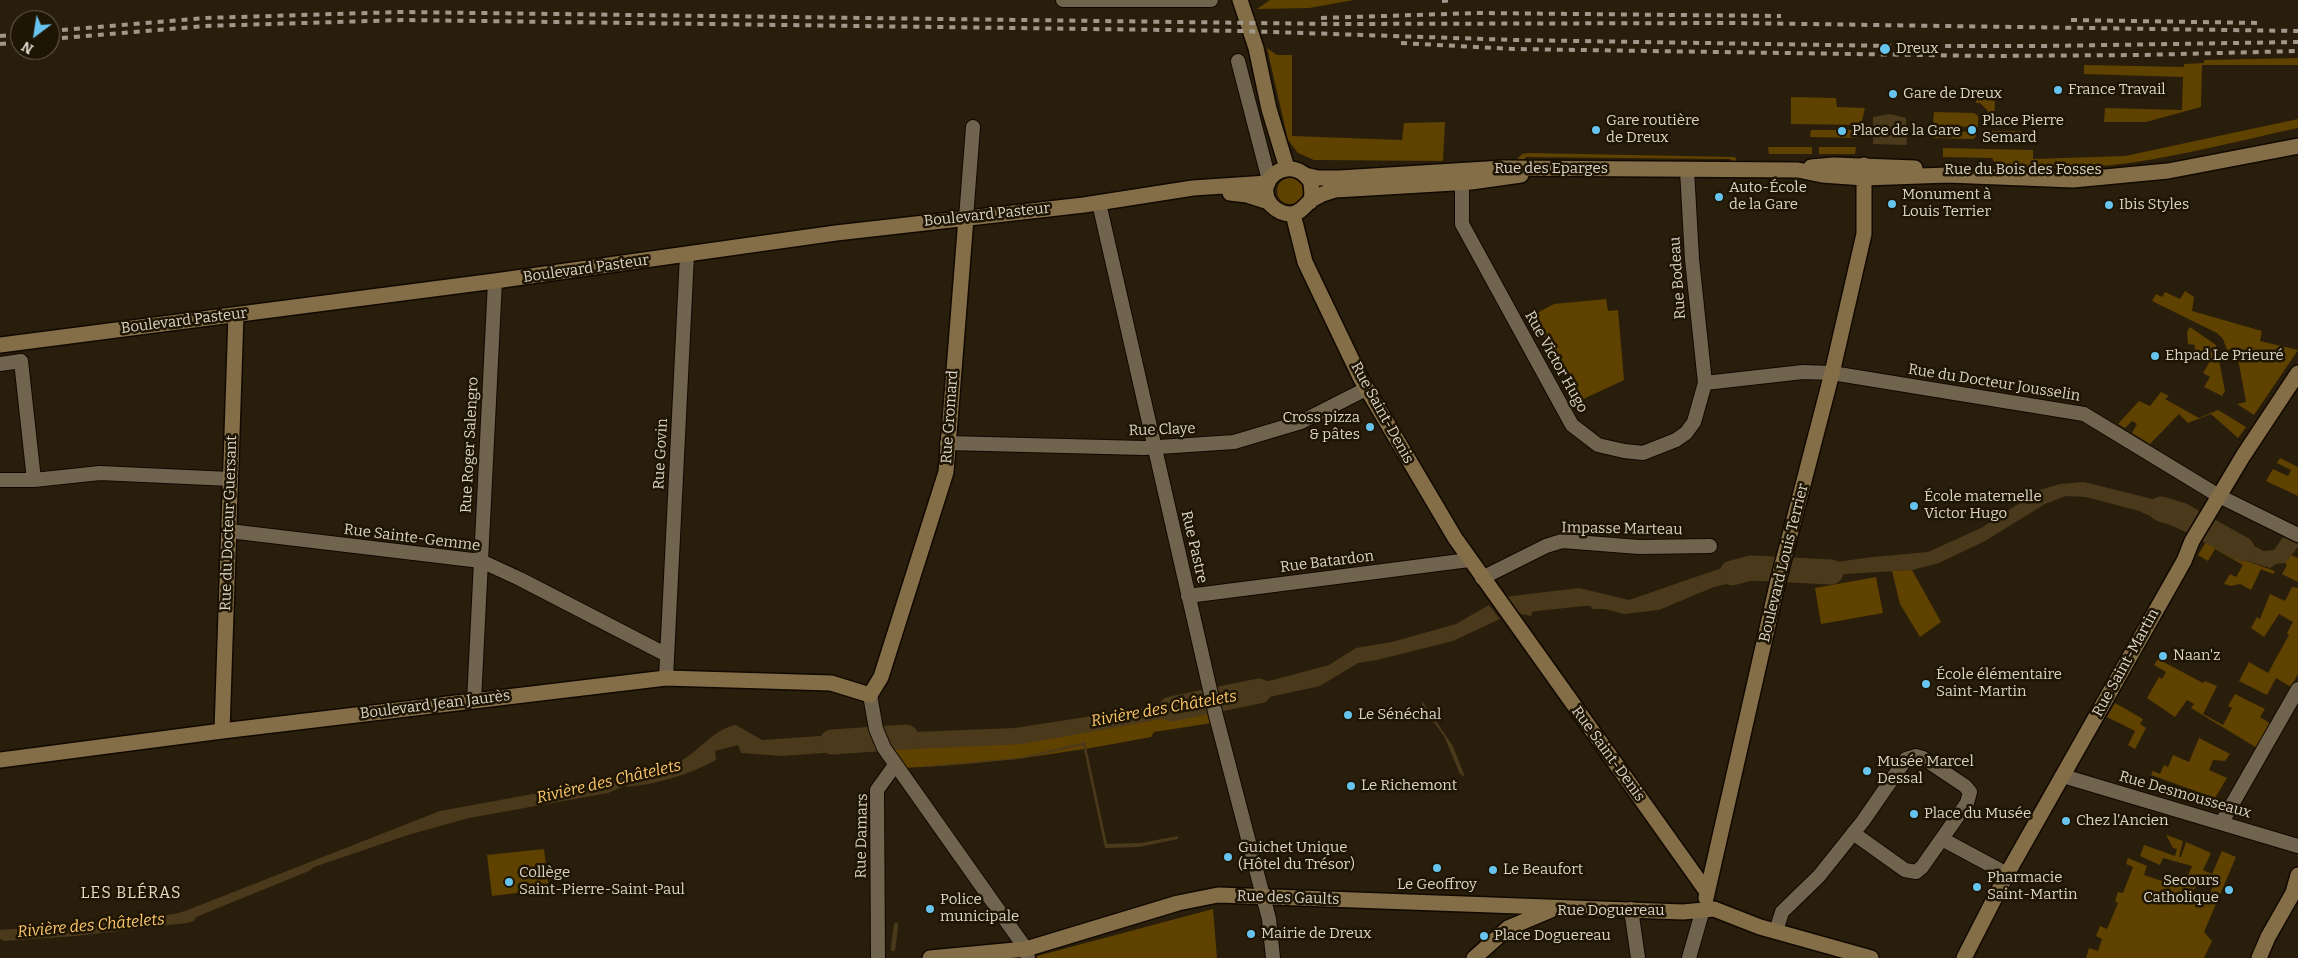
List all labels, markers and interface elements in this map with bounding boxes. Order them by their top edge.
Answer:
north arrow [10,10,60,60]
text: N [19,37,37,57]
place label: Dreux [1896,40,1939,58]
marker: Dreux [1878,42,1892,56]
place label: France Travail [2068,81,2166,99]
marker: France Travail [2052,84,2064,96]
place label: Gare de Dreux [1903,85,2002,103]
marker: Gare de Dreux [1887,88,1899,100]
place label: Gare routière de Dreux [1606,112,1699,147]
place label: Place Pierre Semard [1982,112,2064,147]
place label: Place de la Gare [1852,122,1961,140]
marker: Gare routière de Dreux [1590,124,1602,136]
marker: Place Pierre Semard [1966,124,1978,136]
marker: Place de la Gare [1836,125,1848,137]
street label: Rue des Eparges [1494,160,1608,178]
street label: Rue du Bois des Fosses [1944,161,2102,179]
place label: Auto-École de la Gare [1729,179,1807,214]
place label: Monument à Louis Terrier [1902,186,1991,221]
marker: Auto-École de la Gare [1713,191,1725,203]
place label: Ibis Styles [2119,196,2189,214]
marker: Monument à Louis Terrier [1886,198,1898,210]
street label: Boulevard Pasteur [923,199,1051,231]
marker: Ibis Styles [2103,199,2115,211]
street label: Rue Bodeau [1666,236,1690,320]
street label: Boulevard Pasteur [522,251,650,287]
street label: Boulevard Pasteur [120,304,248,338]
street label: Rue Victor Hugo [1521,308,1591,416]
place label: Ehpad Le Prieuré [2165,347,2284,365]
marker: Ehpad Le Prieuré [2149,350,2161,362]
street label: Rue Saint-Denis [1347,359,1417,467]
street label: Rue du Docteur Jousselin [1907,361,2081,405]
street label: Rue Gromard [938,370,962,464]
street label: Rue Roger Salengro [457,376,483,514]
place label: Cross pizza & pâtes [1282,409,1360,444]
street label: Rue Govin [650,418,672,490]
street label: Rue Claye [1128,420,1196,440]
marker: Cross pizza & pâtes [1364,421,1376,433]
street label: Rue du Docteur Guersant [217,435,241,611]
street label: Boulevard Louis Terrier [1756,482,1812,644]
place label: École maternelle Victor Hugo [1924,488,2042,523]
marker: École maternelle Victor Hugo [1908,500,1920,512]
street label: Rue Pastre [1177,509,1211,585]
street label: Impasse Marteau [1561,519,1683,539]
street label: Rue Sainte-Gemme [343,521,481,555]
street label: Rue Batardon [1279,547,1375,577]
street label: Rue Saint-Martin [2089,606,2163,720]
place label: Naan'z [2173,647,2220,665]
marker: Naan'z [2157,650,2169,662]
place label: École élémentaire Saint-Martin [1936,666,2062,701]
marker: École élémentaire Saint-Martin [1920,678,1932,690]
street label: Boulevard Jean Jaurès [359,687,511,723]
water label: Rivière des Châtelets [1090,687,1238,731]
street label: Rue Saint-Denis [1567,703,1649,805]
place label: Le Sénéchal [1358,706,1441,724]
marker: Le Sénéchal [1342,709,1354,721]
place label: Musée Marcel Dessal [1877,753,1974,788]
water label: Rivière des Châtelets [535,756,683,808]
marker: Musée Marcel Dessal [1861,765,1873,777]
street label: Rue Desmousseaux [2117,768,2253,822]
place label: Le Richemont [1361,777,1457,795]
marker: Le Richemont [1345,780,1357,792]
street label: Rue Damars [852,793,872,879]
place label: Place du Musée [1924,805,2031,823]
marker: Place du Musée [1908,808,1920,820]
place label: Chez l'Ancien [2076,812,2169,830]
marker: Chez l'Ancien [2060,815,2072,827]
place label: Guichet Unique (Hôtel du Trésor) [1238,839,1355,874]
marker: Guichet Unique (Hôtel du Trésor) [1222,851,1234,863]
place label: Le Beaufort [1503,861,1583,879]
marker: Le Geoffroy [1431,862,1443,874]
place label: Collège Saint-Pierre-Saint-Paul [519,864,685,899]
marker: Le Beaufort [1487,864,1499,876]
place label: Pharmacie Saint-Martin [1987,869,2077,904]
place label: Secours Catholique [2143,872,2219,907]
marker: Collège Saint-Pierre-Saint-Paul [503,876,515,888]
place label: Le Geoffroy [1397,876,1477,894]
marker: Pharmacie Saint-Martin [1971,881,1983,893]
district label: LES BLÉRAS [79,884,183,904]
marker: Secours Catholique [2223,884,2235,896]
street label: Rue des Gaults [1236,887,1340,909]
place label: Police municipale [940,891,1019,926]
street label: Rue Doguereau [1557,902,1665,920]
marker: Police municipale [924,903,936,915]
water label: Rivière des Châtelets [17,910,165,942]
place label: Mairie de Dreux [1261,925,1372,943]
place label: Place Doguereau [1494,927,1611,945]
marker: Mairie de Dreux [1245,928,1257,940]
marker: Place Doguereau [1478,930,1490,942]

